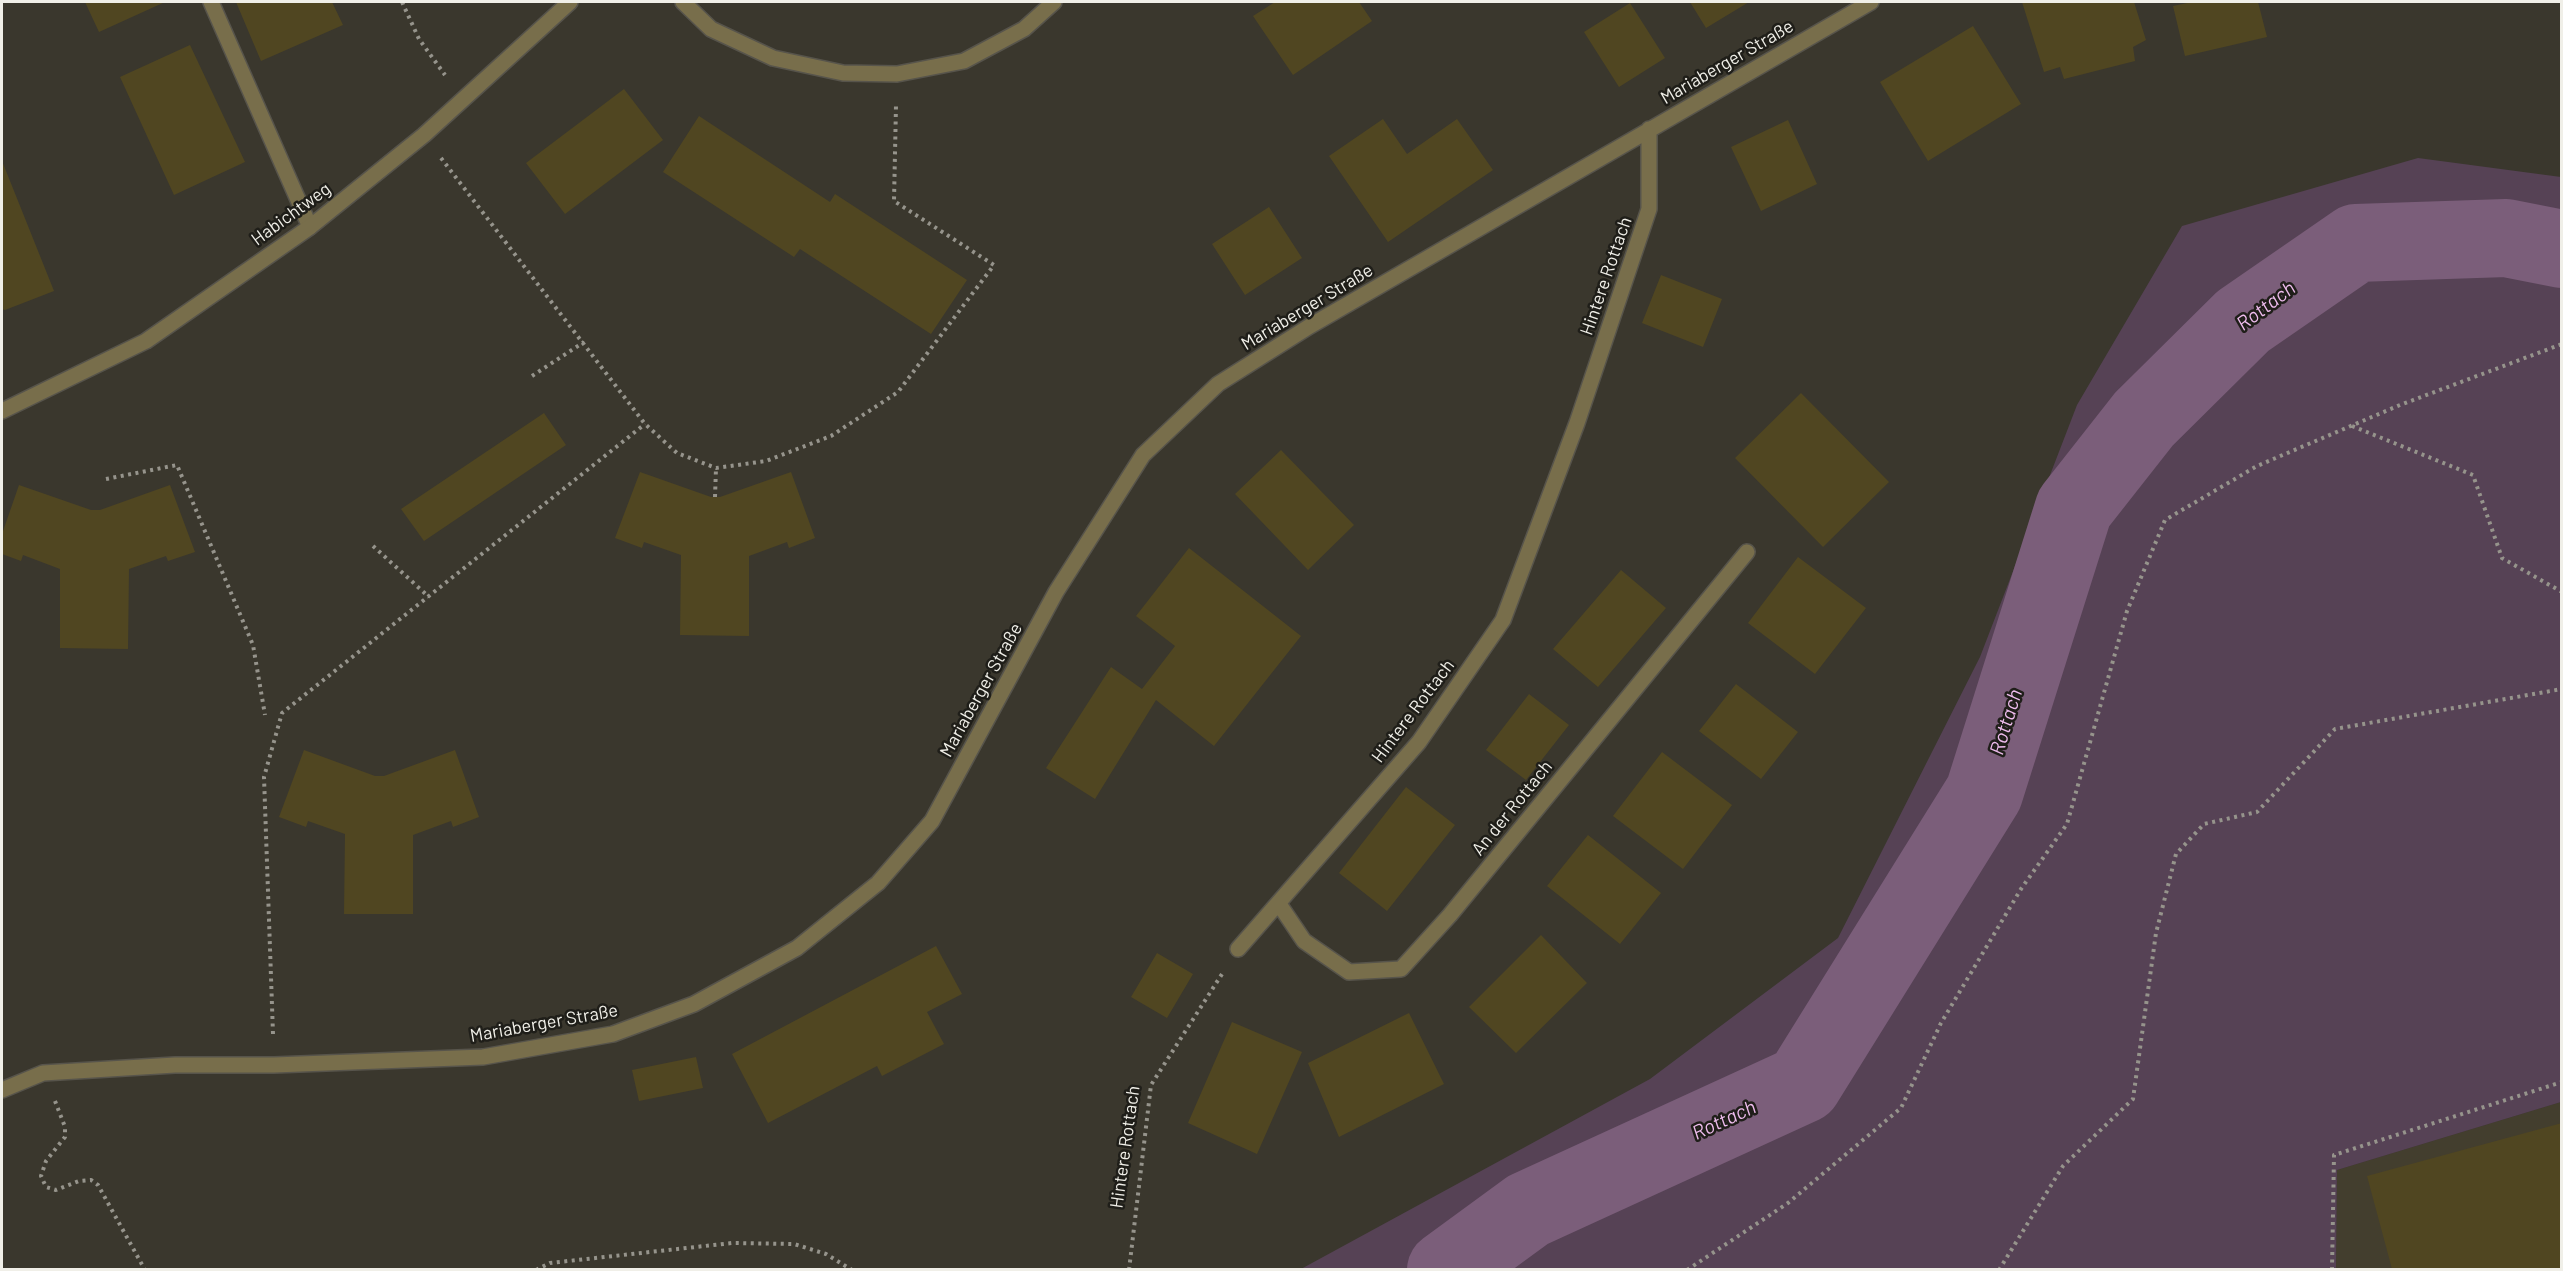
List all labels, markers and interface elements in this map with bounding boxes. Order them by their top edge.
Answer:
street label: Mariaberger Straße [1657,15,1797,109]
street label: Habichtweg [247,178,335,250]
street label: Hintere Rottach [1576,214,1636,338]
street label: Mariaberger Straße [1237,259,1377,355]
water label: Rottach [2232,276,2300,336]
street label: Mariaberger Straße [935,619,1027,761]
street label: Hintere Rottach [1367,655,1459,767]
water label: Rottach [1985,686,2027,758]
street label: An der Rottach [1467,756,1557,860]
street label: Mariaberger Straße [468,999,620,1047]
street label: Hintere Rottach [1106,1084,1144,1210]
water label: Rottach [1688,1095,1760,1145]

